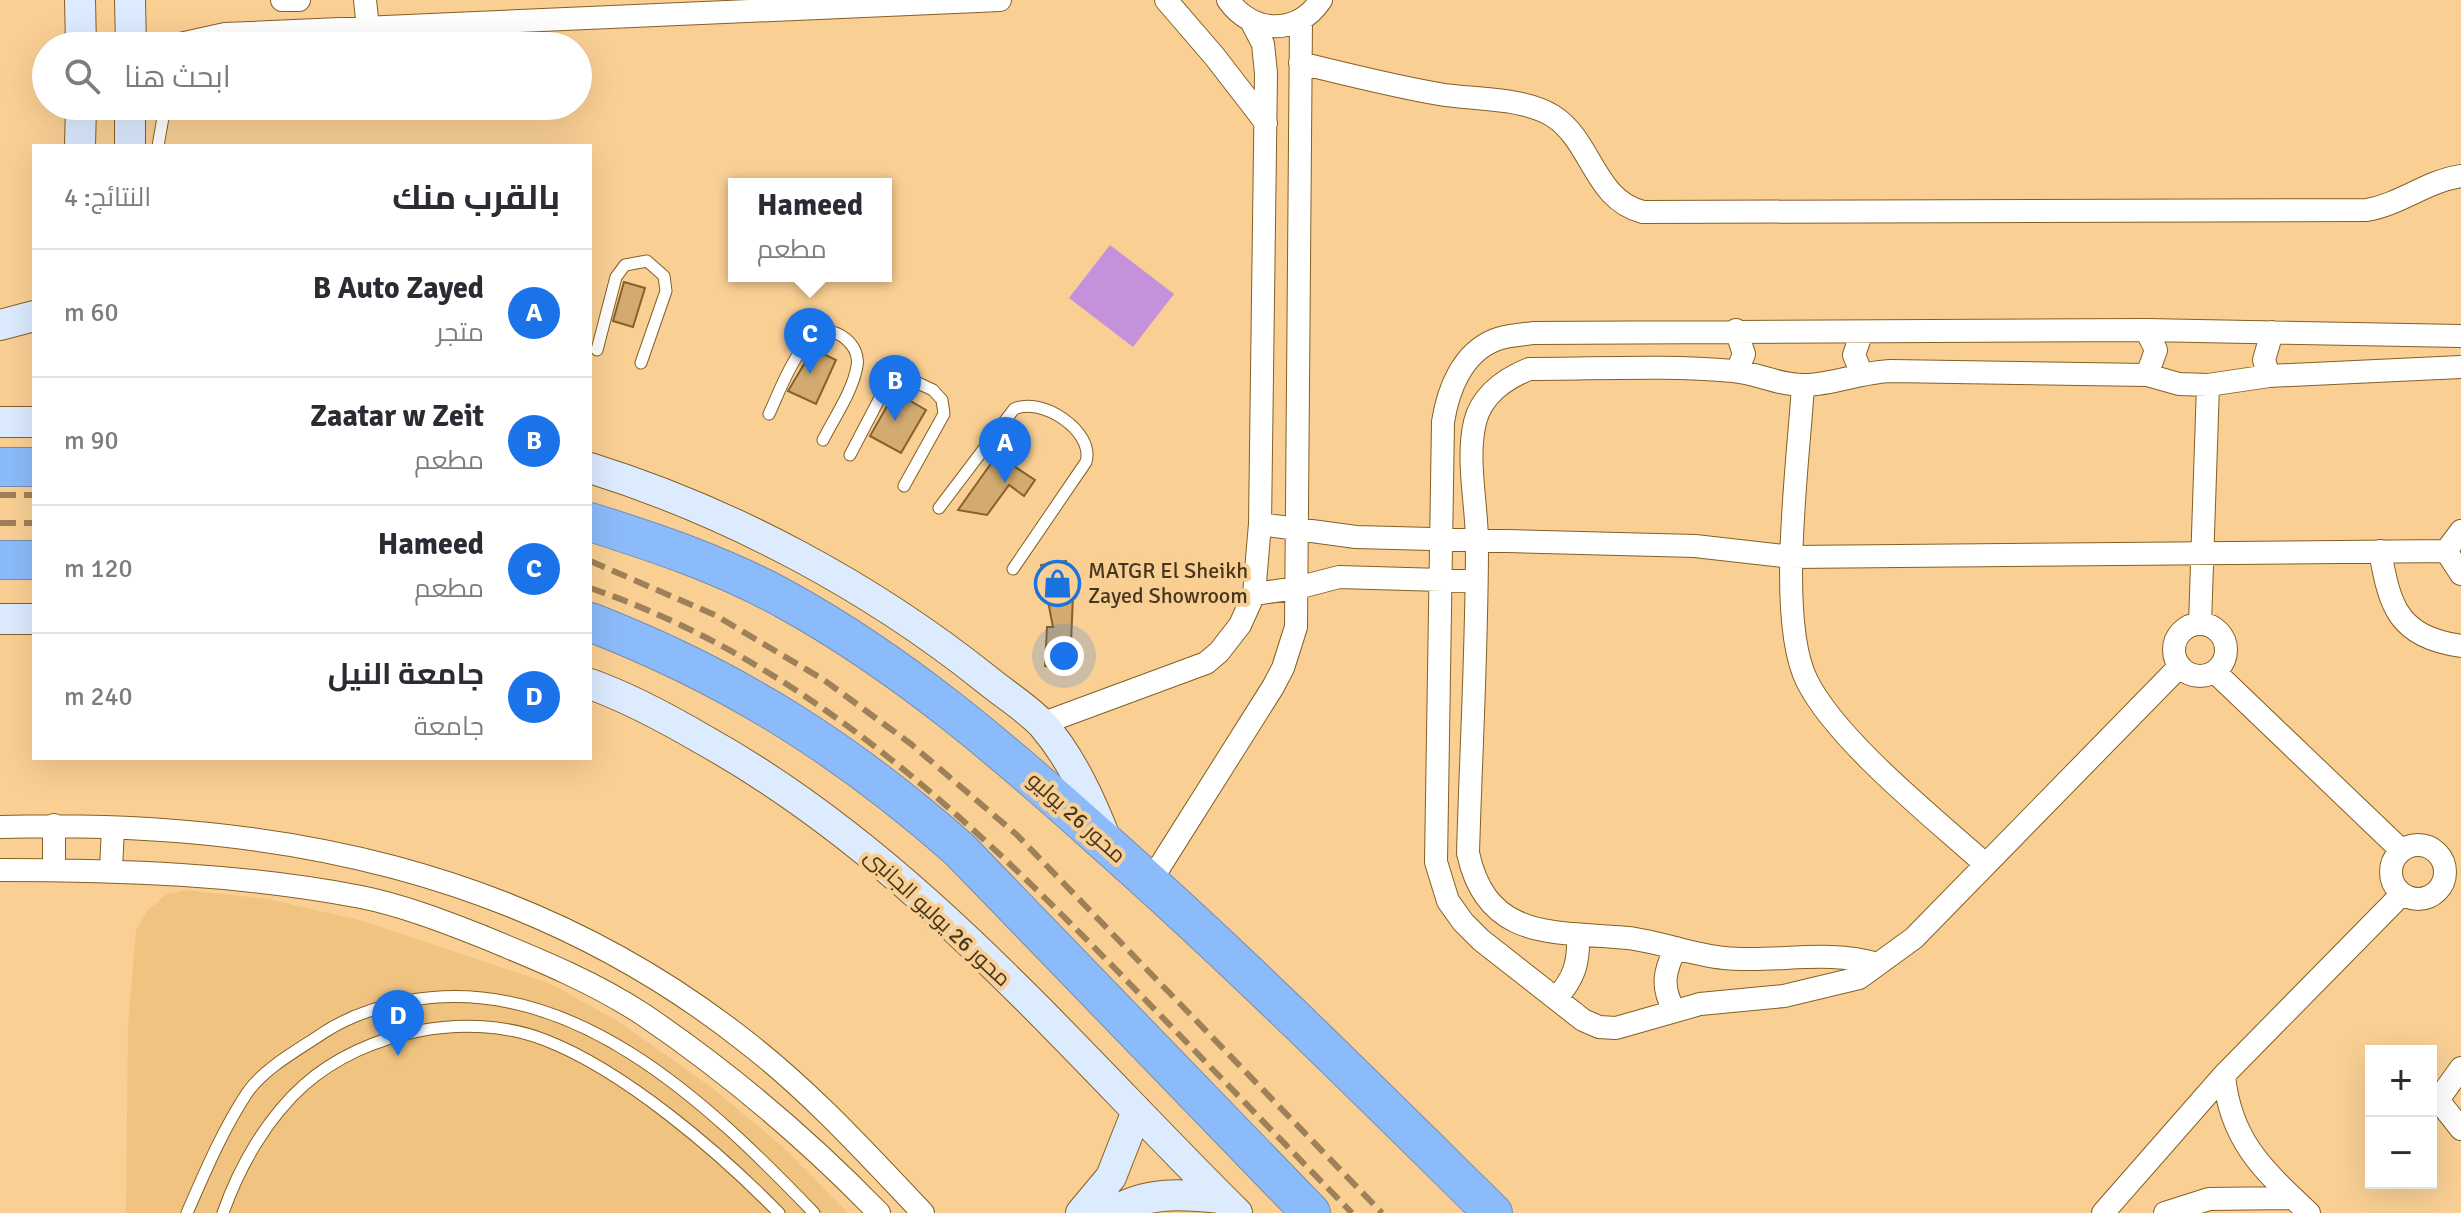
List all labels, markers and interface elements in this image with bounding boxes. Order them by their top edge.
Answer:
search box [32,32,592,120]
icon: search [60,54,104,98]
text: ابحث هنا [124,59,231,96]
text: بالقرب منك [392,177,560,219]
popup [728,178,892,282]
text: النتائج: 4 [64,182,151,214]
text: Hameed [757,187,863,224]
text: مطعم [757,234,827,266]
text: B Auto Zayed [313,270,484,307]
text: 60 m [64,297,119,329]
text: A [526,297,542,329]
pin: C [784,308,836,374]
text: متجر [436,317,484,349]
pin: B [869,355,921,421]
text: Zaatar w Zeit [310,398,484,435]
pin: A [979,417,1031,483]
text: 90 m [64,425,119,457]
text: B [526,425,542,457]
text: مطعم [414,445,484,477]
text: Hameed [378,526,484,563]
text: 120 m [64,553,133,585]
text: C [526,553,542,585]
place label: MATGR El Sheikh Zayed Showroom [1088,557,1248,609]
shop icon: MATGR El Sheikh Zayed Showroom [1033,559,1081,607]
text: مطعم [414,573,484,605]
your location [1044,636,1084,676]
text: جامعة النيل [328,656,484,693]
text: 240 m [64,681,133,713]
text: D [525,681,543,713]
text: جامعة [414,711,484,743]
street label: محور 26 يوليو [1022,766,1131,869]
street label: محور 26 يوليو الجانبى [859,843,1016,992]
pin: D [372,990,424,1056]
map controls [2365,1045,2437,1189]
button: + [2365,1045,2437,1117]
button: − [2365,1117,2437,1189]

